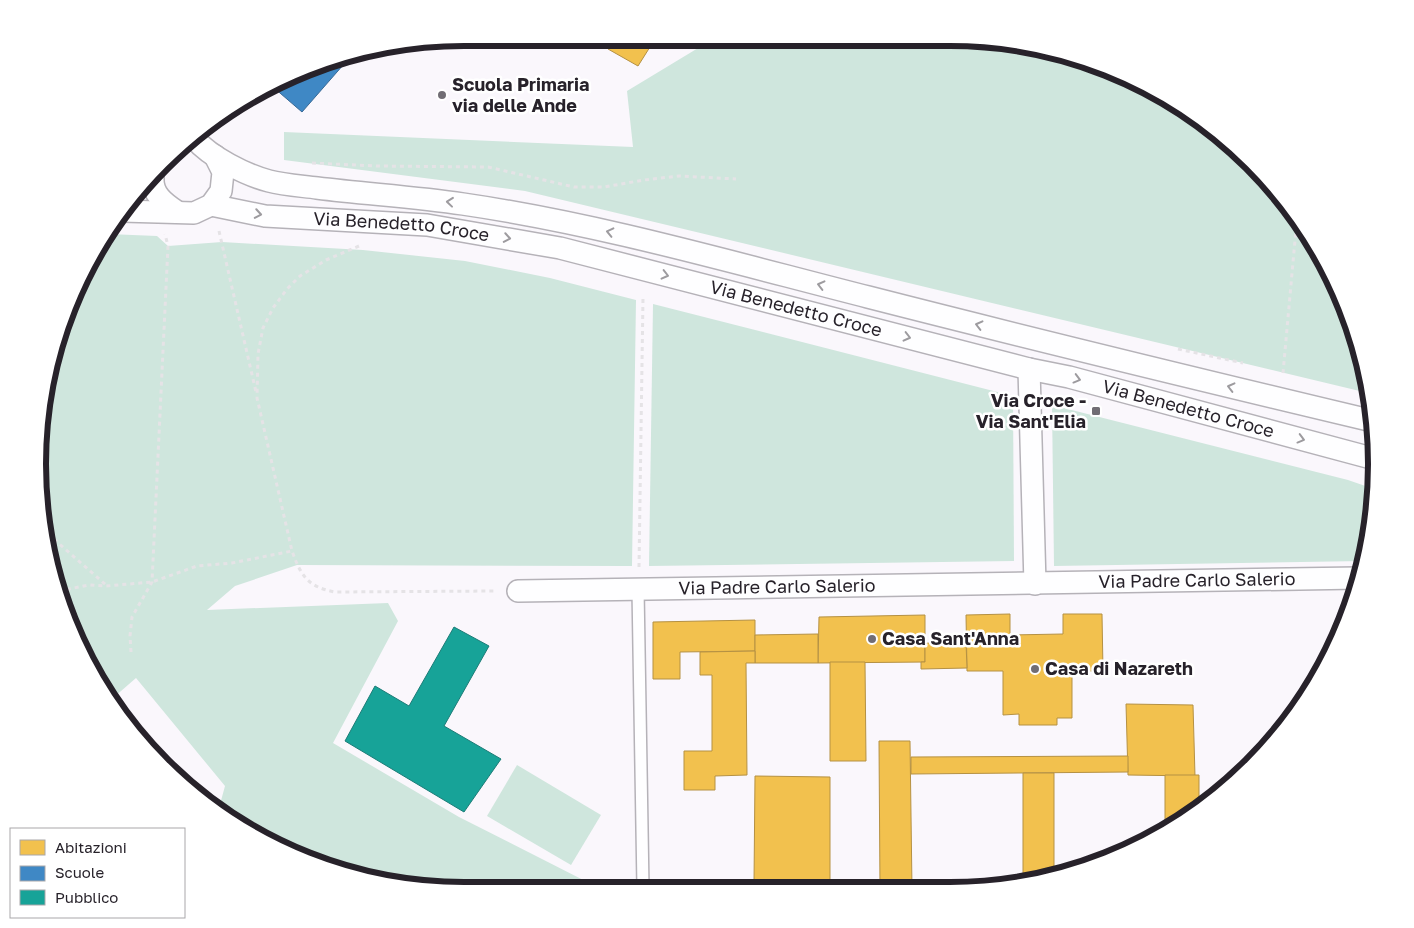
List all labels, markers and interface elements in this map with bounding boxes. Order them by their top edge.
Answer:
place label: Scuola Primaria via delle Ande [452,73,589,116]
marker: Scuola Primaria via delle Ande [436,89,448,101]
one-way arrow [446,197,454,208]
street label: Via Benedetto Croce [313,207,491,246]
one-way arrow [254,209,263,219]
one-way arrow [606,227,615,238]
one-way arrow [503,232,511,243]
one-way arrow [661,269,670,280]
street label: Via Benedetto Croce [708,275,885,341]
one-way arrow [817,280,826,291]
one-way arrow [975,321,983,331]
one-way arrow [903,331,912,342]
one-way arrow [1072,373,1081,384]
street label: Via Benedetto Croce [1100,374,1277,442]
one-way arrow [1226,382,1235,393]
place label: Via Croce - Via Sant'Elia [976,389,1086,432]
marker: Via Croce - Via Sant'Elia [1090,405,1102,417]
one-way arrow [1297,433,1306,444]
street label: Via Padre Carlo Salerio [1098,567,1296,592]
street label: Via Padre Carlo Salerio [678,573,876,599]
place label: Casa Sant'Anna [882,627,1019,649]
marker: Casa Sant'Anna [866,633,878,645]
place label: Casa di Nazareth [1045,657,1193,679]
marker: Casa di Nazareth [1029,663,1041,675]
legend [10,828,185,918]
text: Abitazioni [55,838,127,856]
text: Scuole [55,863,105,881]
text: Pubblico [55,888,118,906]

